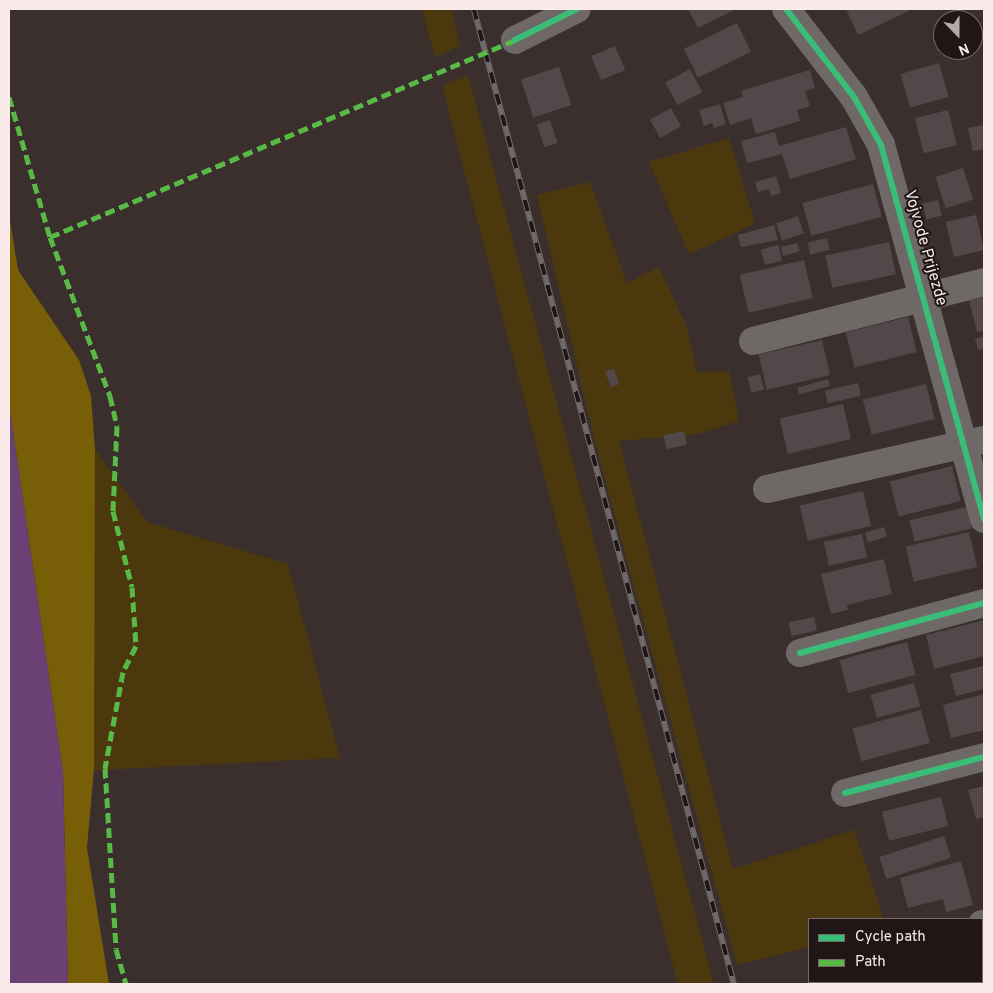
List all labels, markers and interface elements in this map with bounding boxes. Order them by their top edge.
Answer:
north arrow [933,10,983,60]
text: N [956,39,971,58]
street label: Vojvode Prijezde [899,188,951,308]
legend [808,918,983,983]
text: Cycle path [855,928,926,947]
text: Path [855,953,886,972]

